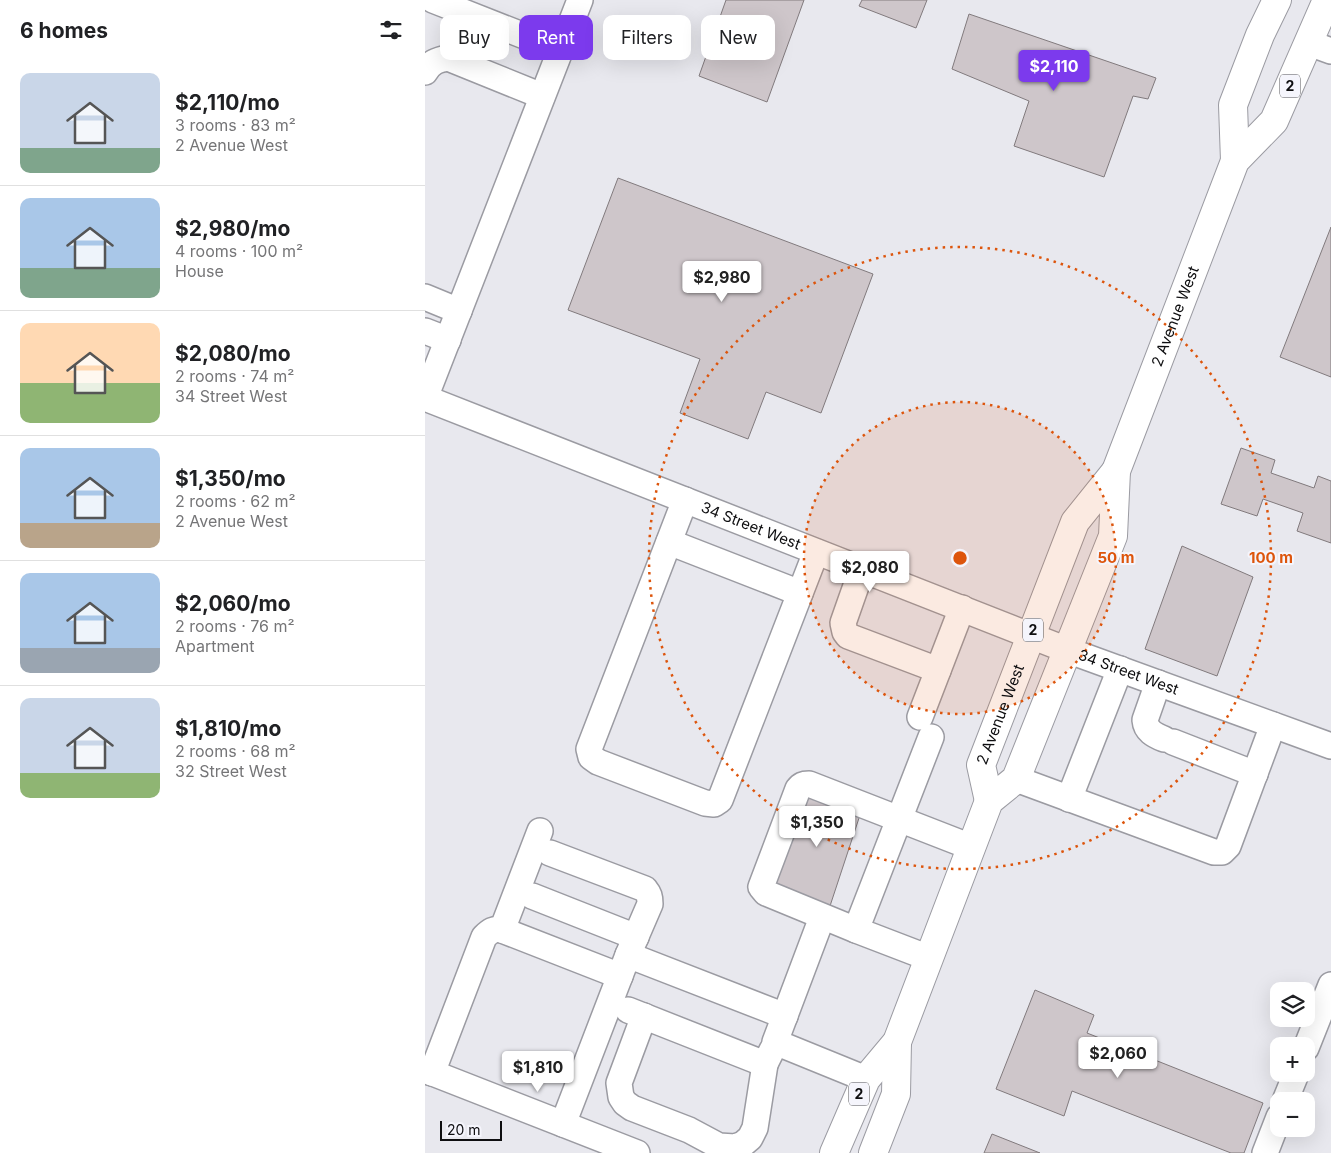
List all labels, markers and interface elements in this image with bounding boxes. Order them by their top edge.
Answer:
chip: Buy [440,15,509,60]
chip: Rent [519,15,593,60]
chip: Filters [603,15,691,60]
chip: New [701,15,775,60]
icon: filters [377,16,405,44]
text: 6 homes [20,18,108,43]
pin: $2,110 [1013,49,1095,92]
text: $2,110 [1029,56,1079,76]
road number: 2 [1280,74,1300,98]
text: $2,110/mo [175,90,280,115]
icon: home [60,93,120,153]
text: 3 rooms · 83 m² [175,115,296,135]
text: 2 Avenue West [175,135,288,155]
text: $2,980/mo [175,216,290,241]
icon: home [60,218,120,278]
text: 4 rooms · 100 m² [175,241,303,261]
pin: $2,980 [681,260,763,303]
text: House [175,261,224,281]
street label: 2 Avenue West [1147,263,1203,369]
text: $2,980 [693,267,751,287]
text: $2,080/mo [175,341,291,366]
icon: home [60,343,120,403]
text: 2 rooms · 74 m² [175,366,294,386]
text: 34 Street West [175,386,287,406]
text: $1,350/mo [175,466,286,491]
icon: home [60,468,120,528]
text: 2 rooms · 62 m² [175,491,296,511]
street label: 34 Street West [698,497,804,554]
text: 2 Avenue West [175,511,288,531]
text: 50 m [1098,548,1134,567]
text: 100 m [1249,548,1293,567]
centre of rings [951,549,969,567]
pin: $2,080 [829,550,911,593]
text: $2,080 [841,557,899,577]
text: $2,060/mo [175,591,291,616]
icon: home [60,593,120,653]
text: 2 rooms · 76 m² [175,616,295,636]
road number: 2 [1023,618,1043,642]
text: Apartment [175,636,255,656]
street label: 34 Street West [1076,645,1181,699]
street label: 2 Avenue West [972,661,1028,767]
text: $1,810/mo [175,716,281,741]
icon: home [60,718,120,778]
text: 2 rooms · 68 m² [175,741,296,761]
text: 32 Street West [175,761,287,781]
pin: $1,350 [776,806,858,848]
text: $1,350 [790,812,844,832]
map controls [1270,982,1315,1137]
button: layers [1270,982,1315,1027]
pin: $2,060 [1077,1036,1159,1079]
button: + [1270,1037,1315,1082]
text: $2,060 [1089,1043,1147,1063]
pin: $1,810 [497,1050,579,1093]
text: $1,810 [513,1057,563,1077]
road number: 2 [849,1082,869,1106]
button: − [1270,1092,1315,1137]
scale bar [440,1118,503,1141]
text: 20 m [447,1121,481,1138]

